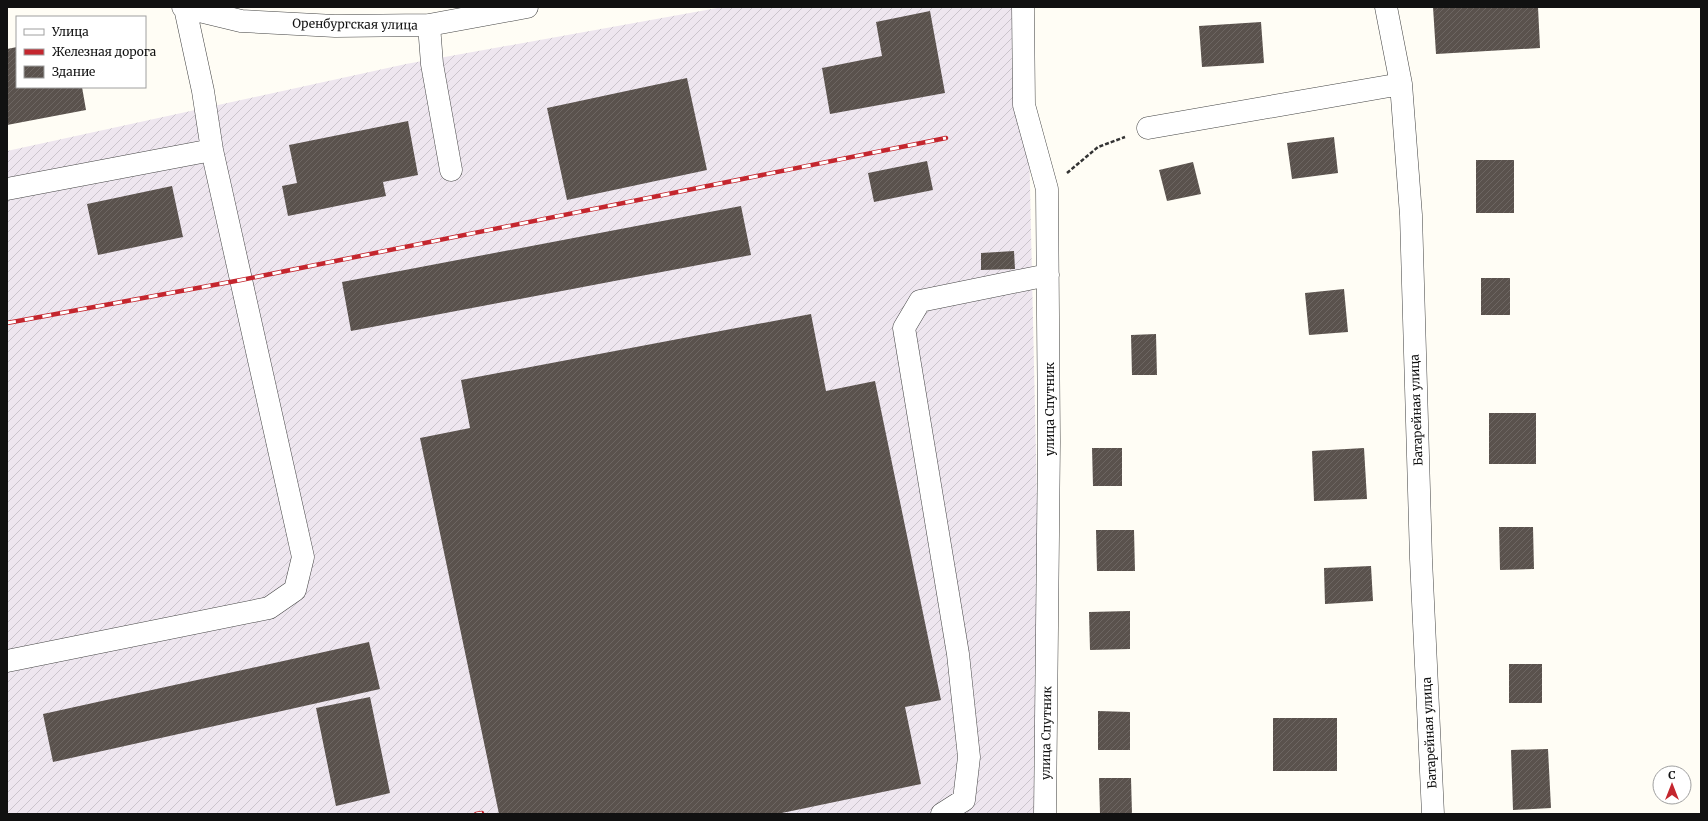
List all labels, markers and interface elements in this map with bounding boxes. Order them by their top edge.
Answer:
street label: Оренбургская улица [292,15,418,33]
legend [16,16,146,88]
text: Улица [51,24,89,39]
text: Железная дорога [52,44,157,59]
text: Здание [52,64,95,79]
street label: Батарейная улица [1407,353,1425,466]
street label: улица Спутник [1042,362,1057,456]
street label: Батарейная улица [1419,676,1439,789]
street label: улица Спутник [1038,686,1054,780]
north arrow [1652,765,1692,805]
text: С [1668,768,1676,782]

